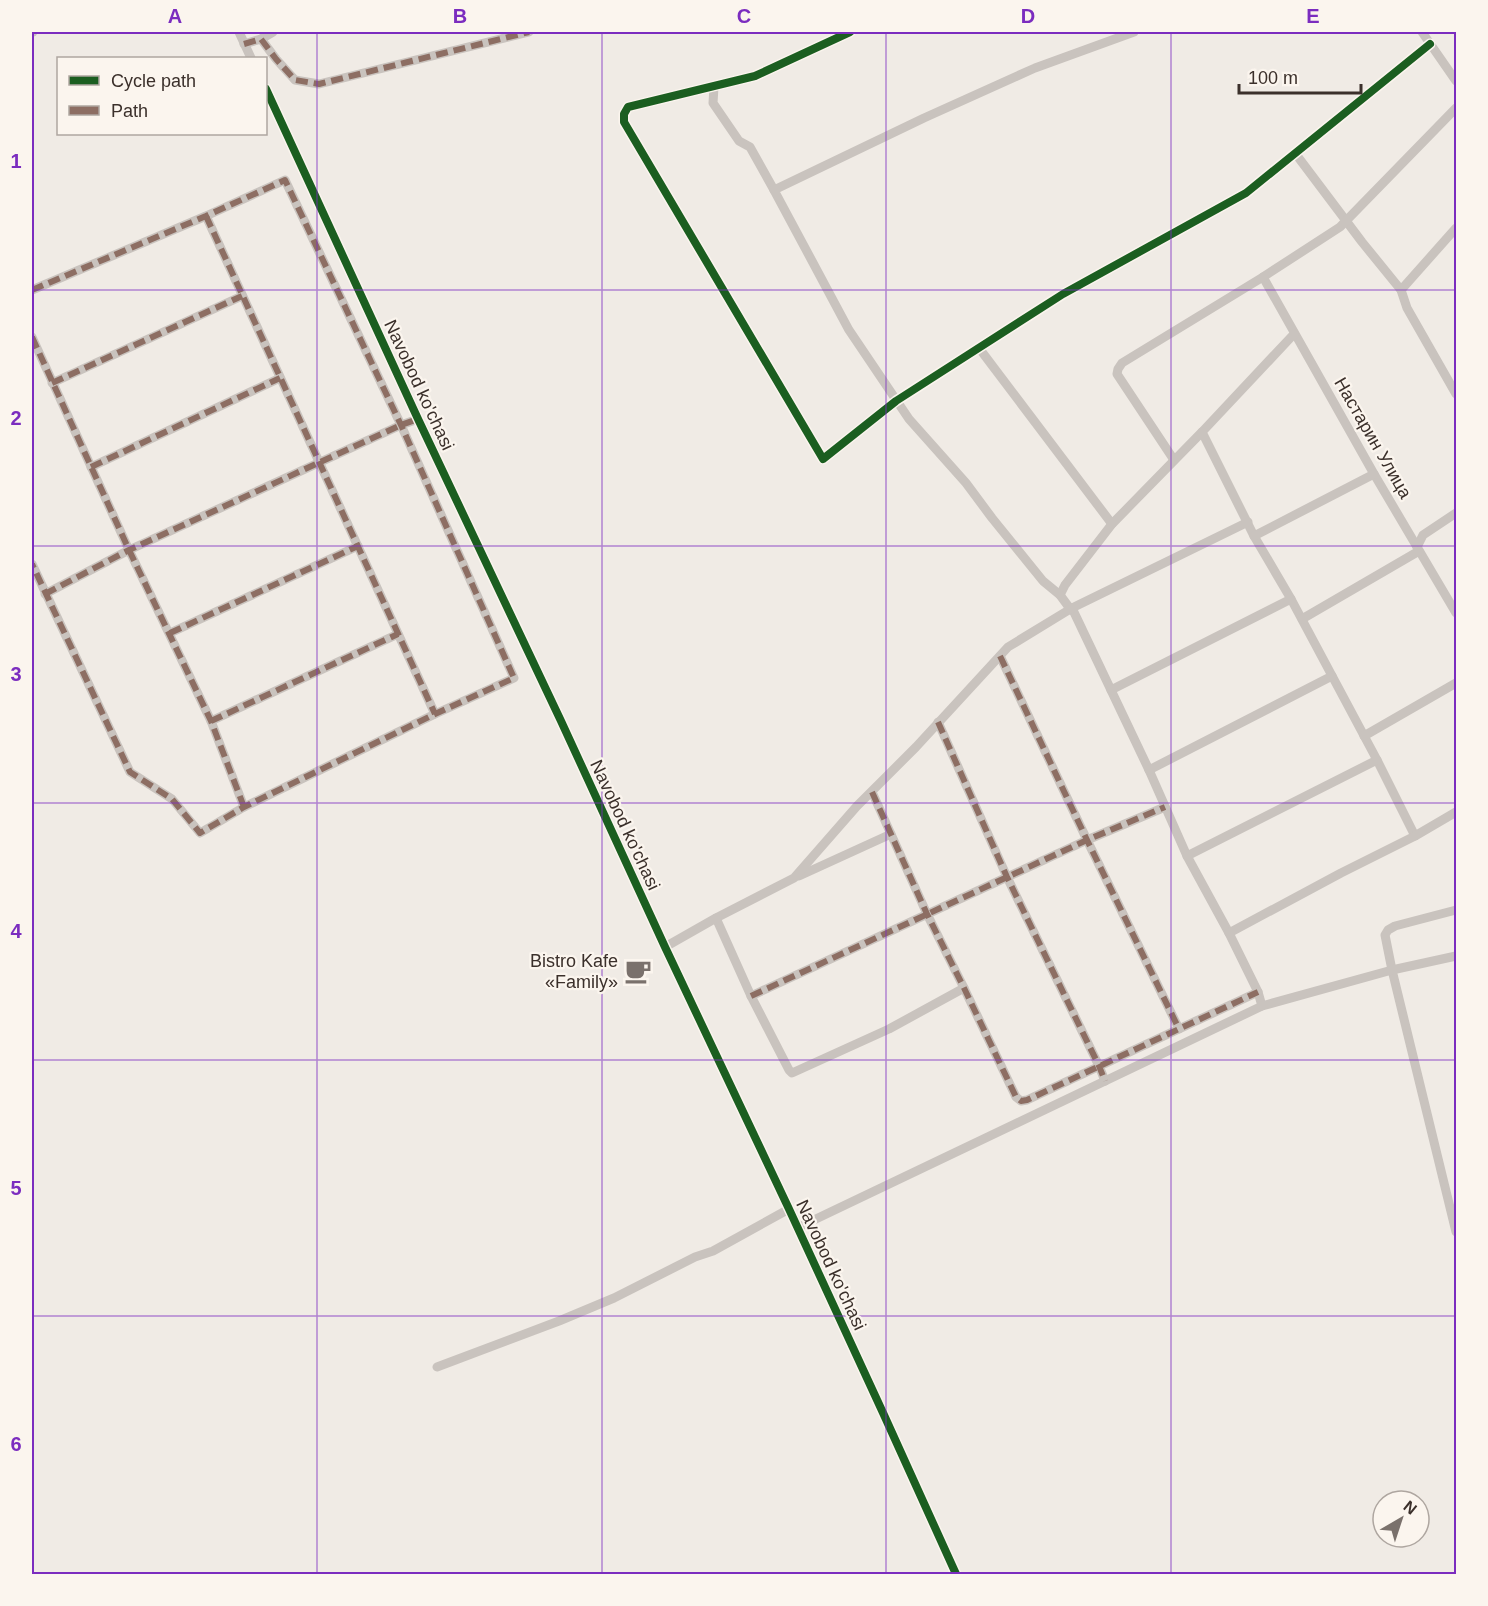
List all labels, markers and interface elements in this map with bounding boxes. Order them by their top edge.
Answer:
text: A [168,5,182,27]
text: B [453,5,467,27]
text: C [737,5,751,27]
text: D [1021,5,1035,27]
text: E [1306,5,1320,27]
legend [57,57,267,135]
scale bar [1239,57,1360,95]
text: 100 m [1248,68,1298,88]
text: Cycle path [111,71,196,91]
text: Path [111,101,148,121]
text: 1 [10,150,22,172]
street label: Navobod ko'chasi [380,317,458,453]
street label: Настарин Улица [1330,374,1416,503]
text: 2 [10,407,22,429]
text: 3 [10,663,22,685]
street label: Navobod ko'chasi [586,757,664,893]
text: 4 [10,920,22,942]
place label: Bistro Kafe «Family» [530,951,618,992]
cafe icon: Bistro Kafe «Family» [623,956,653,986]
text: 5 [10,1177,22,1199]
street label: Navobod ko'chasi [792,1197,870,1333]
text: 6 [10,1433,22,1455]
north arrow [1371,1489,1431,1549]
text: N [1400,1497,1420,1518]

